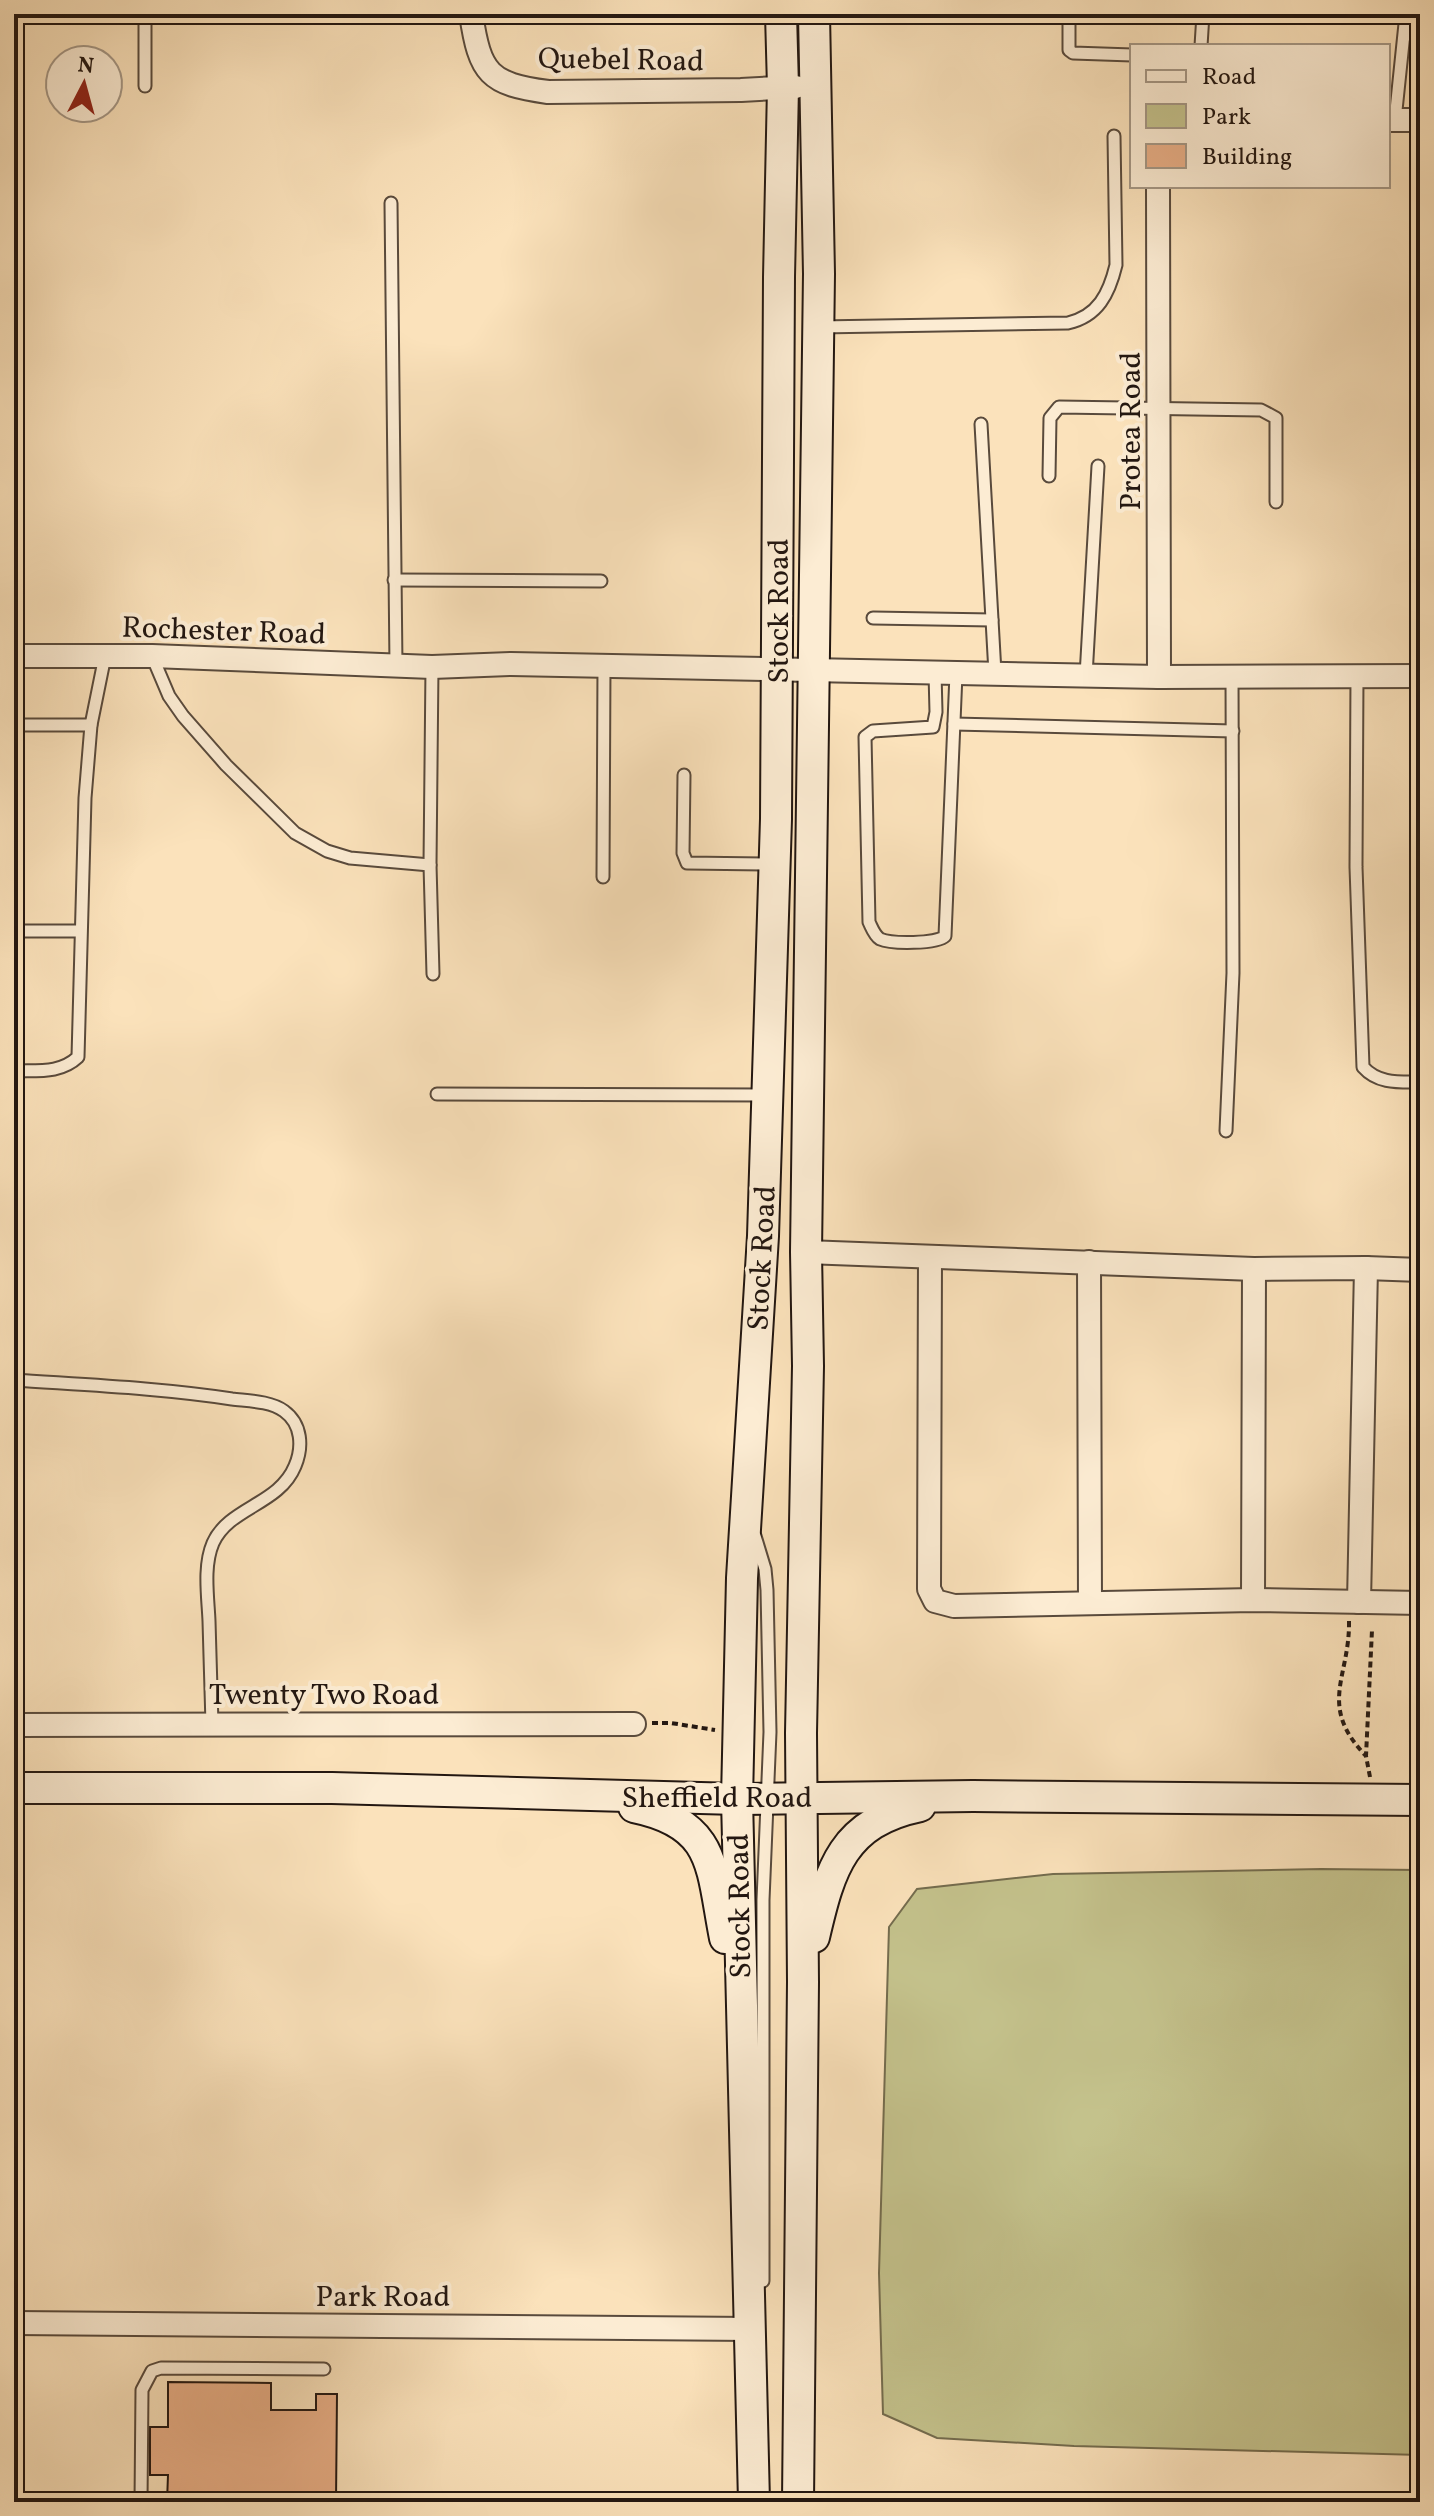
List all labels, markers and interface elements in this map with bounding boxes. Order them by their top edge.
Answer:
street label: Quebel Road [537,39,705,83]
north arrow [44,44,124,124]
legend [1130,44,1390,188]
text: N [76,50,95,83]
text: Road [1202,61,1256,95]
text: Park [1202,101,1251,135]
text: Building [1202,141,1292,175]
street label: Protea Road [1111,351,1153,511]
street label: Stock Road [759,538,801,684]
street label: Rochester Road [121,607,327,657]
street label: Stock Road [738,1184,788,1332]
street label: Twenty Two Road [209,1675,439,1717]
street label: Sheffield Road [621,1778,813,1820]
street label: Stock Road [719,1833,763,1979]
street label: Park Road [315,2277,451,2319]

